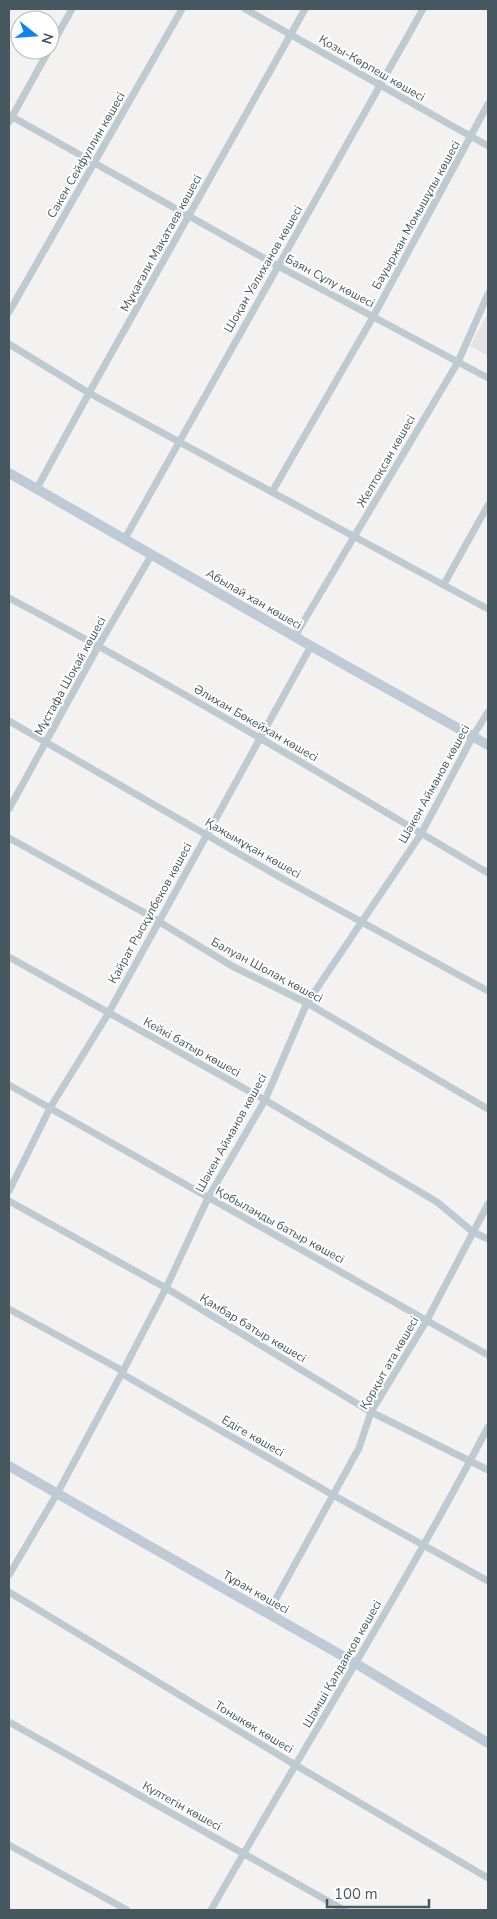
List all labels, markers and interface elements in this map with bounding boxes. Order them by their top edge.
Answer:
north arrow [10,10,60,60]
text: N [36,31,58,46]
street label: Қозы-Көрпеш көшесі [316,31,428,105]
street label: Сәкен Сейфуллин көшесі [43,89,129,221]
street label: Бауыржан Момышұлы көшесі [368,137,464,292]
street label: Мұқағали Мақатаев көшесі [117,172,205,314]
street label: Шоқан Уәлиханов көшесі [220,203,306,335]
street label: Баян Сұлу көшесі [283,251,377,311]
street label: Желтоқсан көшесі [353,412,419,510]
street label: Абылай хан көшесі [203,565,305,633]
street label: Мұстафа Шоқай көшесі [31,614,109,738]
street label: Әлихан Бөкейхан көшесі [191,681,321,765]
street label: Шәкен Айманов көшесі [395,722,473,846]
street label: Қажымұқан көшесі [202,814,304,882]
street label: Қайрат Рысқұлбеков көшесі [105,840,196,986]
street label: Балуан Шолақ көшесі [208,934,326,1006]
street label: Кейкі батыр көшесі [141,1014,244,1080]
street label: Шәкен Айманов көшесі [192,1071,270,1195]
street label: Қобыланды батыр көшесі [213,1183,347,1267]
street label: Қамбар батыр көшесі [197,1290,309,1366]
street label: Қорқыт ата көшесі [356,1313,422,1412]
street label: Едіге көшесі [219,1412,287,1460]
street label: Тұран көшесі [220,1567,292,1617]
street label: Шәмші Қалдаяқов көшесі [299,1597,385,1731]
street label: Тоныкөк көшесі [212,1697,296,1757]
street label: Күлтегін көшесі [140,1778,224,1834]
scale bar [327,1876,430,1908]
text: 100 m [334,1884,378,1904]

